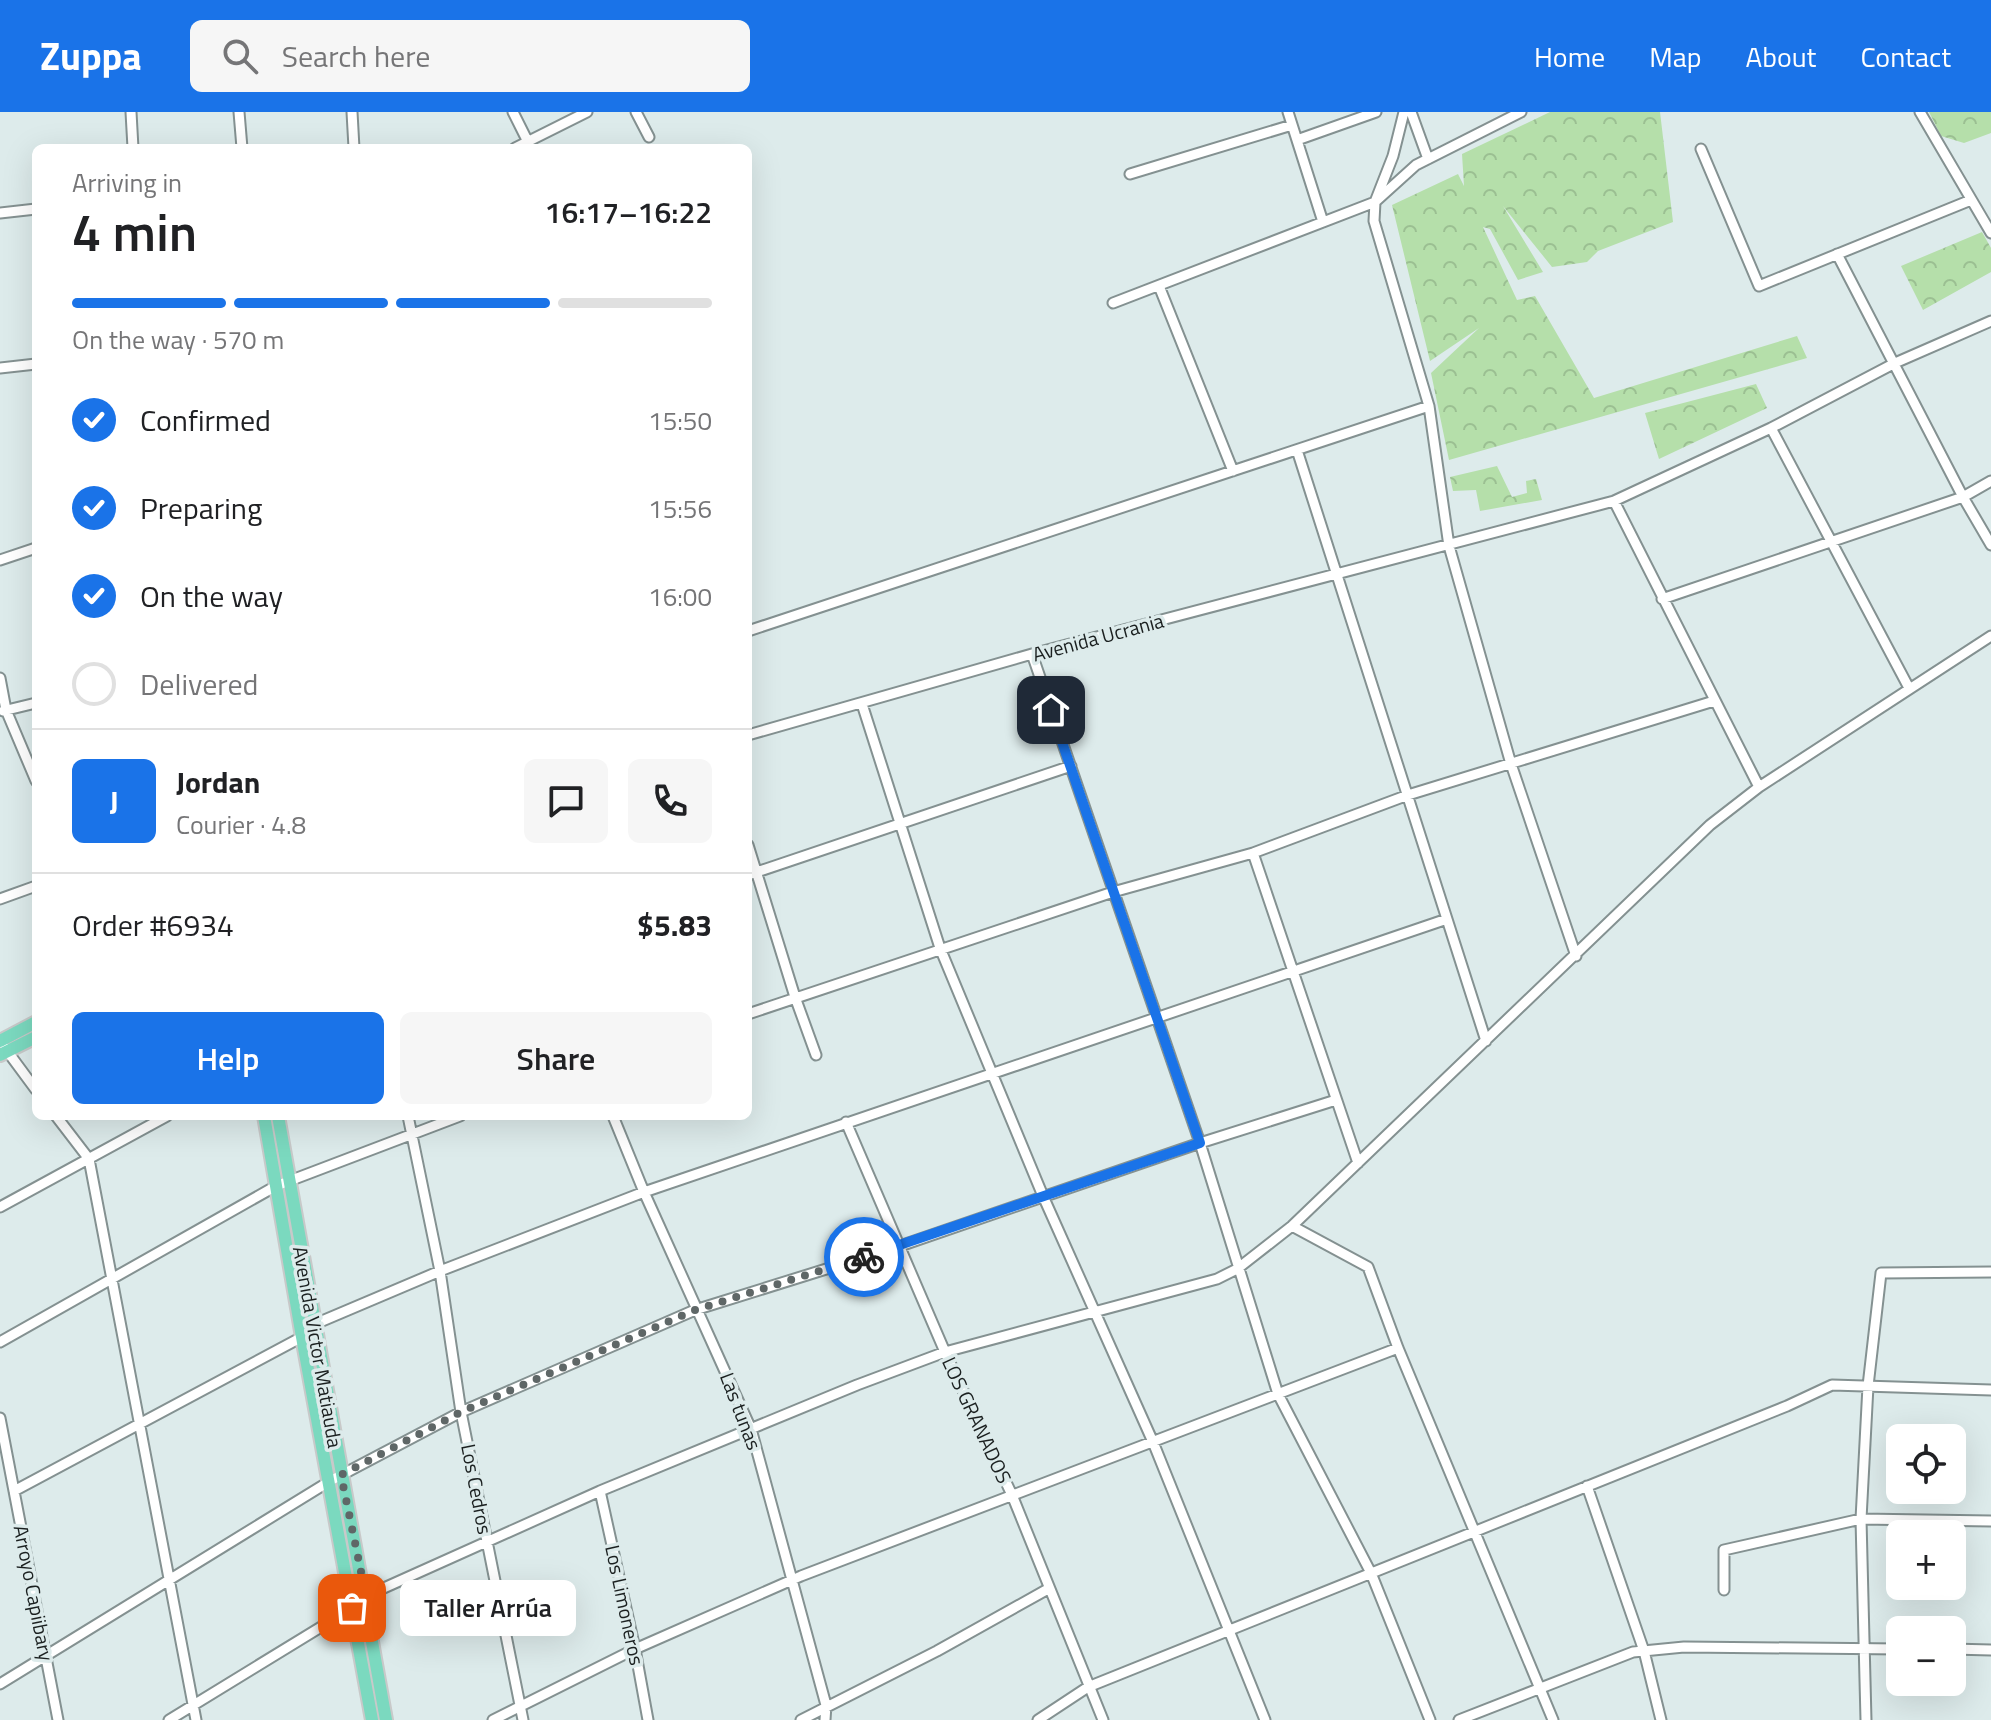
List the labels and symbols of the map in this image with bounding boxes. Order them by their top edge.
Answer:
street label: Avenida Ucrania [1029,605,1167,669]
pin [1017,676,1085,744]
courier [824,1217,904,1297]
street label: Avenida Victor Matiauda [285,1244,351,1450]
street label: LOS GRANADOS [934,1352,1020,1488]
street label: Las tunas [712,1368,770,1454]
street label: Los Cedros [453,1441,501,1537]
street label: Arroyo Capiibary [6,1522,62,1664]
street label: Los Limoneros [597,1542,653,1668]
pin [318,1574,386,1642]
callout: Taller Arrúa [400,1580,576,1636]

